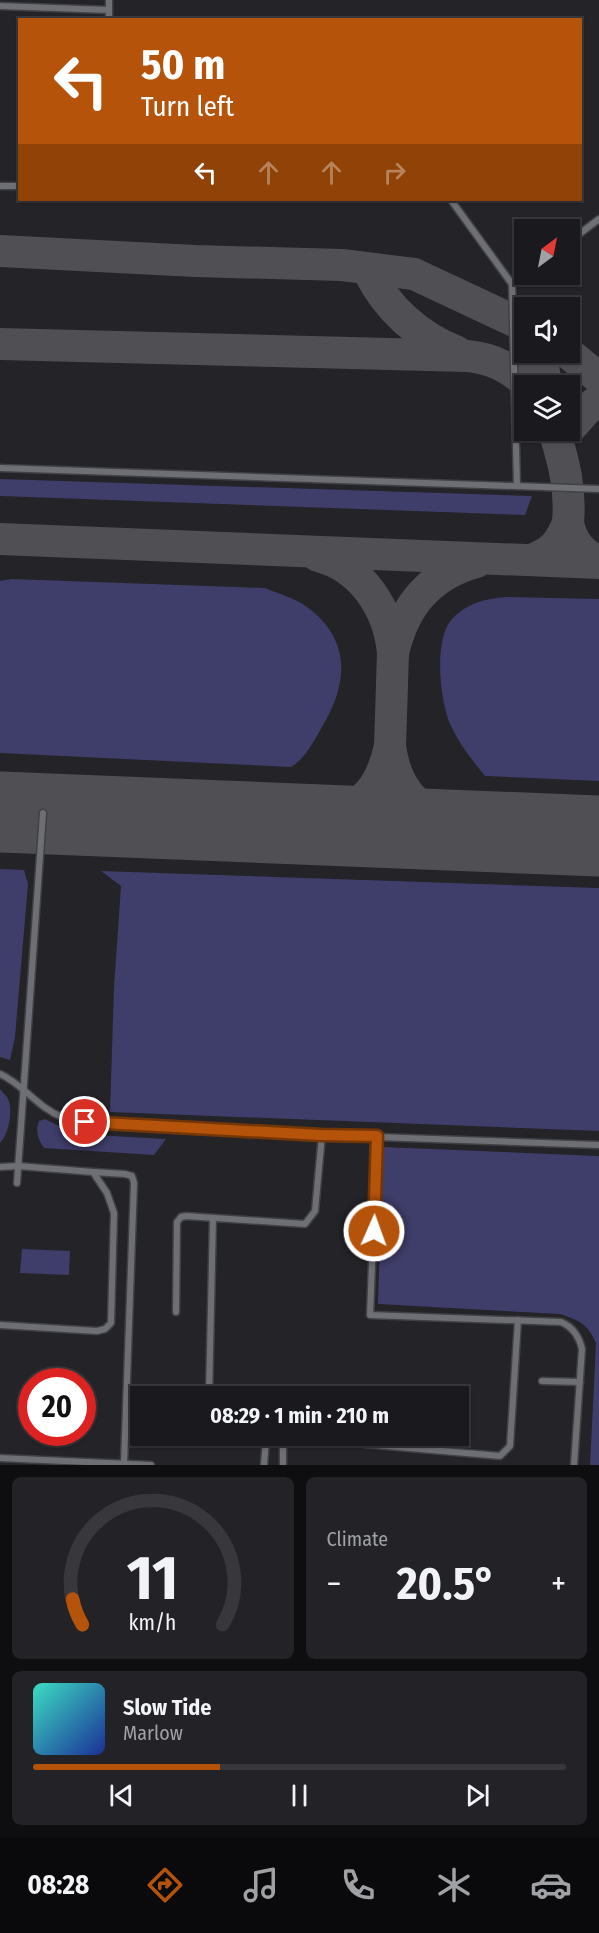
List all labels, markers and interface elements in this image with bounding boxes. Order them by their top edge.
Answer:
text: 50 m [141,40,225,90]
icon: left [42,42,120,120]
text: Turn left [141,91,234,123]
icon: left [189,156,222,189]
icon: ahead [252,156,285,189]
icon: ahead [315,156,348,189]
icon: right [378,156,411,189]
north arrow [514,219,580,285]
map controls [514,219,580,441]
button: sound [514,297,580,363]
button: layers [514,375,580,441]
pin [59,1096,110,1147]
icon: arrive [68,1105,101,1138]
position arrow [342,1199,406,1263]
speed limit sign: 20 [18,1368,96,1446]
text: 08:29 · 1 min · 210 m [210,1402,389,1429]
text: Climate [327,1527,388,1551]
text: 11 [127,1541,179,1616]
text: 20.5° [397,1557,496,1611]
text: − [327,1564,341,1604]
text: + [551,1564,566,1604]
text: km/h [129,1610,177,1636]
text: Slow Tide [123,1694,211,1721]
text: Marlow [123,1721,183,1745]
icon: previous [105,1779,138,1812]
icon: pause [283,1779,316,1812]
icon: next [461,1779,494,1812]
icon: directions [144,1864,186,1906]
icon: music [240,1864,282,1906]
icon: phone [337,1864,379,1906]
icon: climate [433,1864,475,1906]
icon: car [530,1864,572,1906]
text: 08:28 [27,1869,89,1901]

